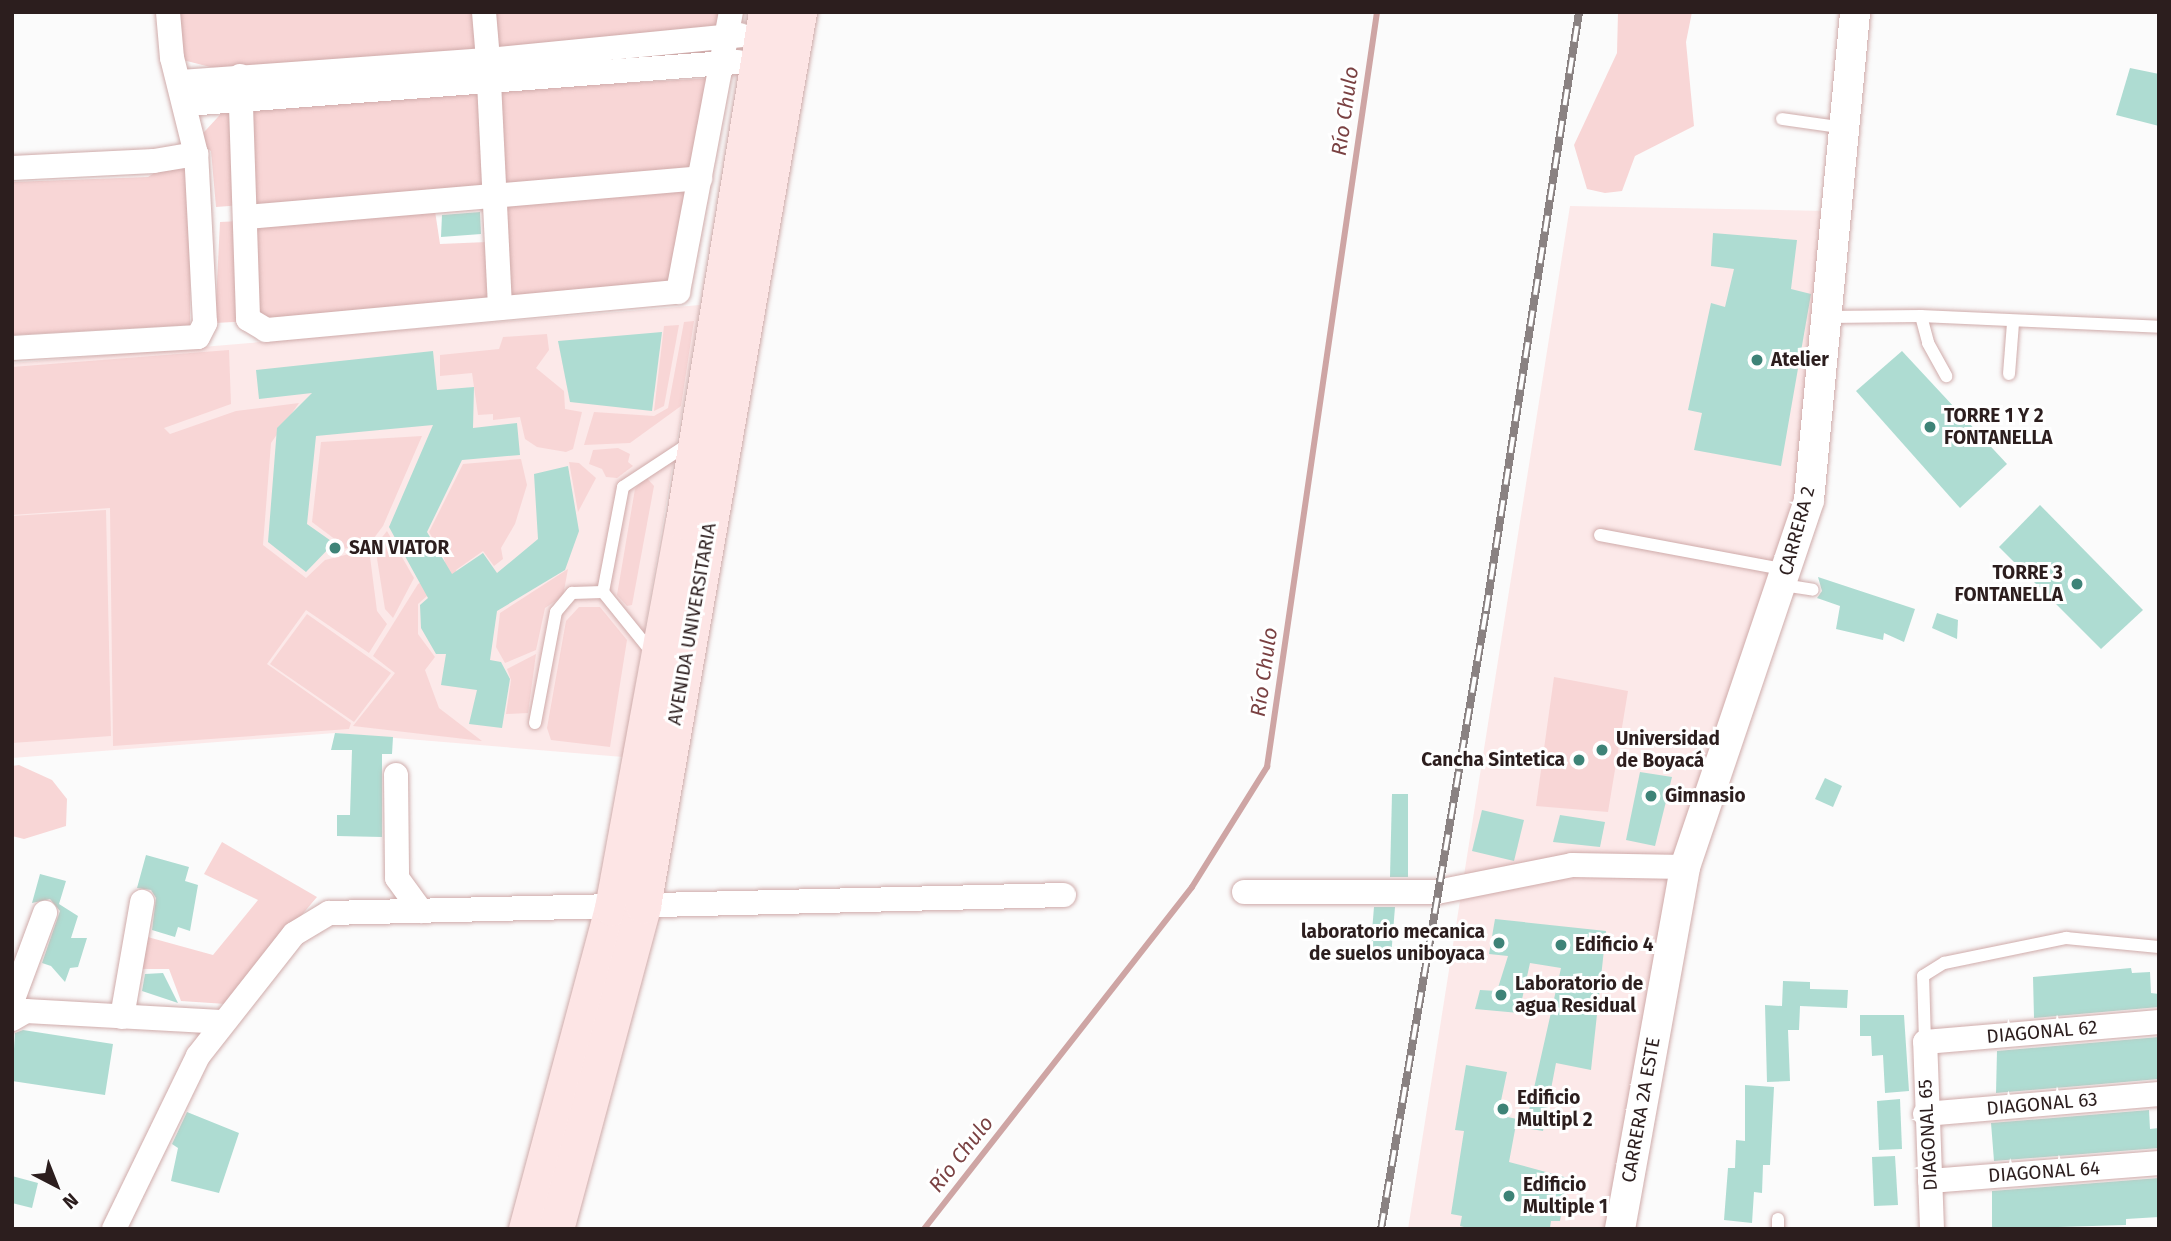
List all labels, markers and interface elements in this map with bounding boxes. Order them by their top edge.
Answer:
water label: Río Chulo [1326,65,1364,157]
place label: Atelier [1771,349,1829,371]
marker: Atelier [1749,352,1765,368]
place label: TORRE 1 Y 2 FONTANELLA [1944,405,2052,449]
marker: TORRE 1 Y 2 FONTANELLA [1922,419,1938,435]
street label: CARRERA 2 [1774,484,1820,578]
street label: AVENIDA UNIVERSITARIA [663,521,721,727]
place label: SAN VIATOR [349,537,449,559]
marker: SAN VIATOR [327,540,343,556]
place label: TORRE 3 FONTANELLA [1955,562,2063,606]
marker: TORRE 3 FONTANELLA [2069,576,2085,592]
water label: Río Chulo [1245,626,1283,718]
place label: Universidad de Boyacá [1616,728,1720,772]
marker: Universidad de Boyacá [1594,742,1610,758]
place label: Cancha Sintetica [1421,749,1565,771]
marker: Cancha Sintetica [1571,752,1587,768]
place label: Gimnasio [1665,785,1745,807]
marker: Gimnasio [1643,788,1659,804]
place label: laboratorio mecanica de suelos uniboyaca [1301,921,1485,965]
place label: Edificio 4 [1575,934,1654,956]
marker: laboratorio mecanica de suelos uniboyaca [1491,935,1507,951]
marker: Edificio 4 [1553,937,1569,953]
place label: Laboratorio de agua Residual [1515,973,1643,1017]
marker: Laboratorio de agua Residual [1493,987,1509,1003]
street label: DIAGONAL 62 [1986,1016,2098,1048]
street label: CARRERA 2A ESTE [1617,1035,1665,1185]
street label: DIAGONAL 65 [1914,1079,1942,1191]
place label: Edificio Multipl 2 [1517,1087,1592,1131]
street label: DIAGONAL 63 [1985,1088,2099,1120]
marker: Edificio Multipl 2 [1495,1101,1511,1117]
water label: Río Chulo [923,1111,999,1197]
north arrow [21,1150,91,1220]
street label: DIAGONAL 64 [1987,1157,2101,1187]
place label: Edificio Multiple 1 [1523,1174,1608,1218]
text: N [58,1188,83,1214]
marker: Edificio Multiple 1 [1501,1188,1517,1204]

